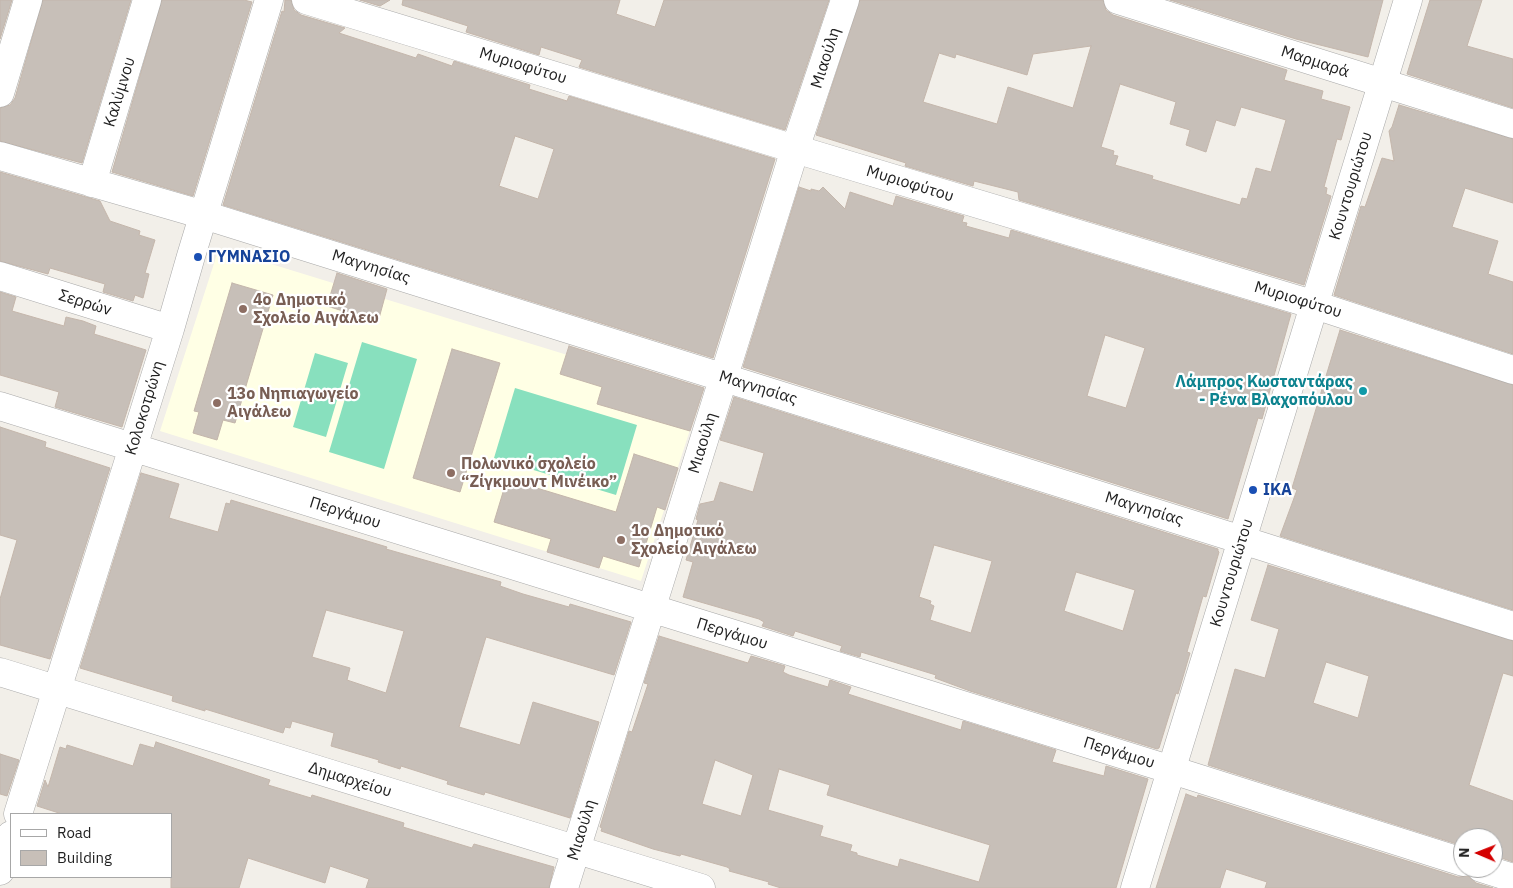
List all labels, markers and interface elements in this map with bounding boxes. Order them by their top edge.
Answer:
street label: Μιαούλη [807,25,845,91]
street label: Μαρμαρά [1278,42,1352,82]
street label: Μυριοφύτου [477,44,569,88]
street label: Καλύμνου [100,55,140,129]
street label: Κουντουριώτου [1325,130,1377,242]
street label: Μυριοφύτου [864,162,956,206]
street label: Μαγνησίας [330,246,412,288]
place label: ΓΥΜΝΑΣΙΟ [208,247,290,267]
marker: ΓΥΜΝΑΣΙΟ [192,251,204,263]
street label: Μυριοφύτου [1252,278,1344,322]
street label: Σερρών [56,286,114,320]
place label: 4ο Δημοτικό Σχολείο Αιγάλεω [253,290,379,328]
marker: 4ο Δημοτικό Σχολείο Αιγάλεω [237,303,249,315]
street label: Κολοκοτρώνη [121,358,169,458]
street label: Μαγνησίας [717,367,799,409]
place label: Λάμπρος Κωσταντάρας - Ρένα Βλαχοπόυλου [1175,372,1353,410]
place label: 13ο Νηπιαγωγείο Αιγάλεω [227,384,359,422]
marker: Λάμπρος Κωσταντάρας - Ρένα Βλαχοπόυλου [1357,385,1369,397]
marker: 13ο Νηπιαγωγείο Αιγάλεω [211,397,223,409]
street label: Μιαούλη [685,410,721,476]
place label: Πολωνικό σχολείο “Ζίγκμουντ Μινέικο” [461,454,617,492]
marker: Πολωνικό σχολείο “Ζίγκμουντ Μινέικο” [445,467,457,479]
place label: ΙΚΑ [1263,480,1292,500]
marker: ΙΚΑ [1247,484,1259,496]
street label: Μαγνησίας [1103,488,1185,530]
street label: Περγάμου [307,493,383,533]
street label: Κουντουριώτου [1206,517,1258,629]
place label: 1ο Δημοτικό Σχολείο Αιγάλεω [631,521,757,559]
marker: 1ο Δημοτικό Σχολείο Αιγάλεω [615,534,627,546]
street label: Περγάμου [694,614,770,654]
street label: Περγάμου [1081,733,1157,773]
street label: Δημαρχείου [306,758,394,802]
street label: Μιαούλη [564,797,600,863]
legend [10,813,172,878]
text: Road [57,823,92,842]
north arrow [1453,828,1503,878]
text: Building [57,848,112,867]
text: N [1455,848,1473,858]

